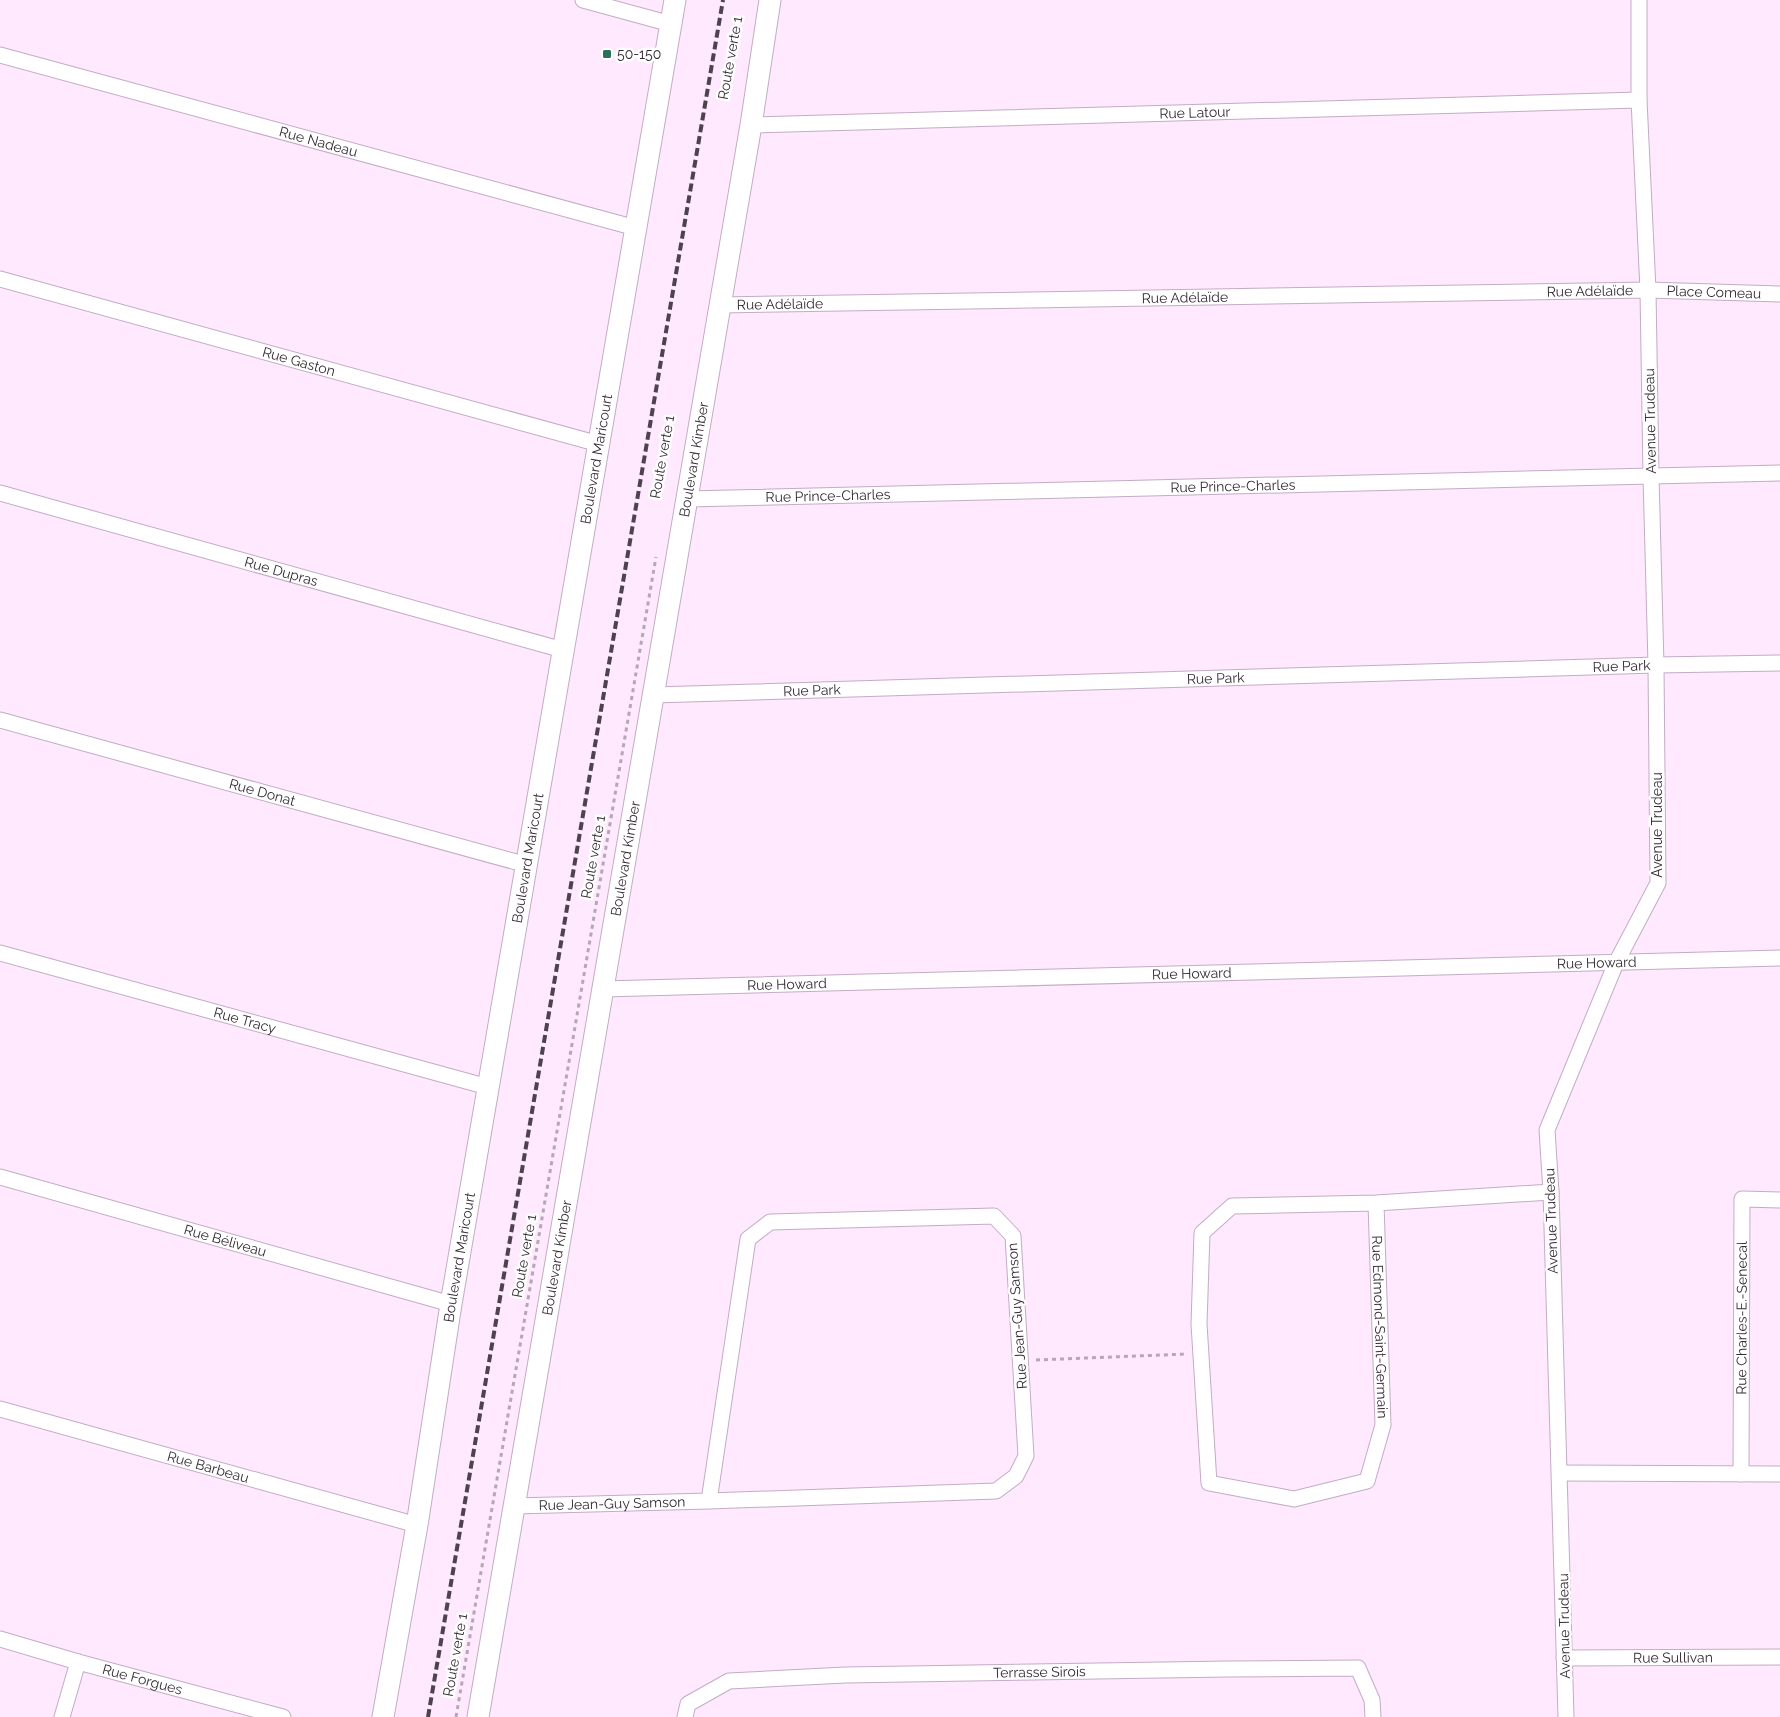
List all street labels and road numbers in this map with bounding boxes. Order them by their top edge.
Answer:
street label: Route verte 1 [715,15,745,101]
street label: Rue Latour [1159,104,1231,122]
street label: Rue Nadeau [278,123,359,160]
street label: Rue Adélaïde [1547,282,1633,300]
street label: Place Comeau [1666,283,1761,301]
street label: Rue Adélaïde [1142,289,1228,306]
street label: Rue Adélaïde [737,295,823,313]
street label: Rue Gaston [261,344,337,379]
street label: Avenue Trudeau [1641,368,1659,474]
street label: Boulevard Maricourt [577,392,615,525]
street label: Boulevard Kimber [676,401,711,518]
street label: Route verte 1 [647,414,677,500]
street label: Rue Prince-Charles [1170,477,1296,495]
street label: Rue Prince-Charles [765,486,891,505]
street label: Rue Dupras [243,554,320,589]
street label: Rue Park [1592,657,1651,675]
street label: Rue Park [1187,669,1245,687]
street label: Rue Park [783,681,842,699]
street label: Avenue Trudeau [1649,772,1665,878]
street label: Rue Donat [227,775,297,809]
street label: Boulevard Maricourt [509,792,547,924]
street label: Boulevard Kimber [607,800,643,917]
street label: Route verte 1 [578,814,608,900]
street label: Rue Howard [1557,954,1637,972]
street label: Rue Howard [1152,964,1232,983]
street label: Rue Howard [747,975,827,993]
street label: Rue Tracy [212,1004,278,1037]
street label: Avenue Trudeau [1541,1168,1561,1274]
street label: Boulevard Maricourt [440,1191,478,1323]
street label: Boulevard Kimber [539,1199,575,1316]
street label: Route verte 1 [509,1213,539,1299]
street label: Rue Béliveau [182,1221,268,1260]
street label: Rue Edmond-Saint-Germain [1369,1235,1391,1419]
street label: Rue Charles-E.-Senecal [1733,1241,1750,1395]
street label: Rue Jean-Guy Samson [1004,1242,1030,1390]
street label: Rue Barbeau [166,1448,251,1486]
street label: Rue Jean-Guy Samson [538,1494,686,1513]
street label: Avenue Trudeau [1555,1573,1573,1679]
street label: Route verte 1 [440,1612,470,1698]
street label: Rue Sullivan [1633,1649,1713,1666]
street label: Rue Forgues [101,1661,184,1698]
street label: Terrasse Sirois [993,1663,1086,1681]

